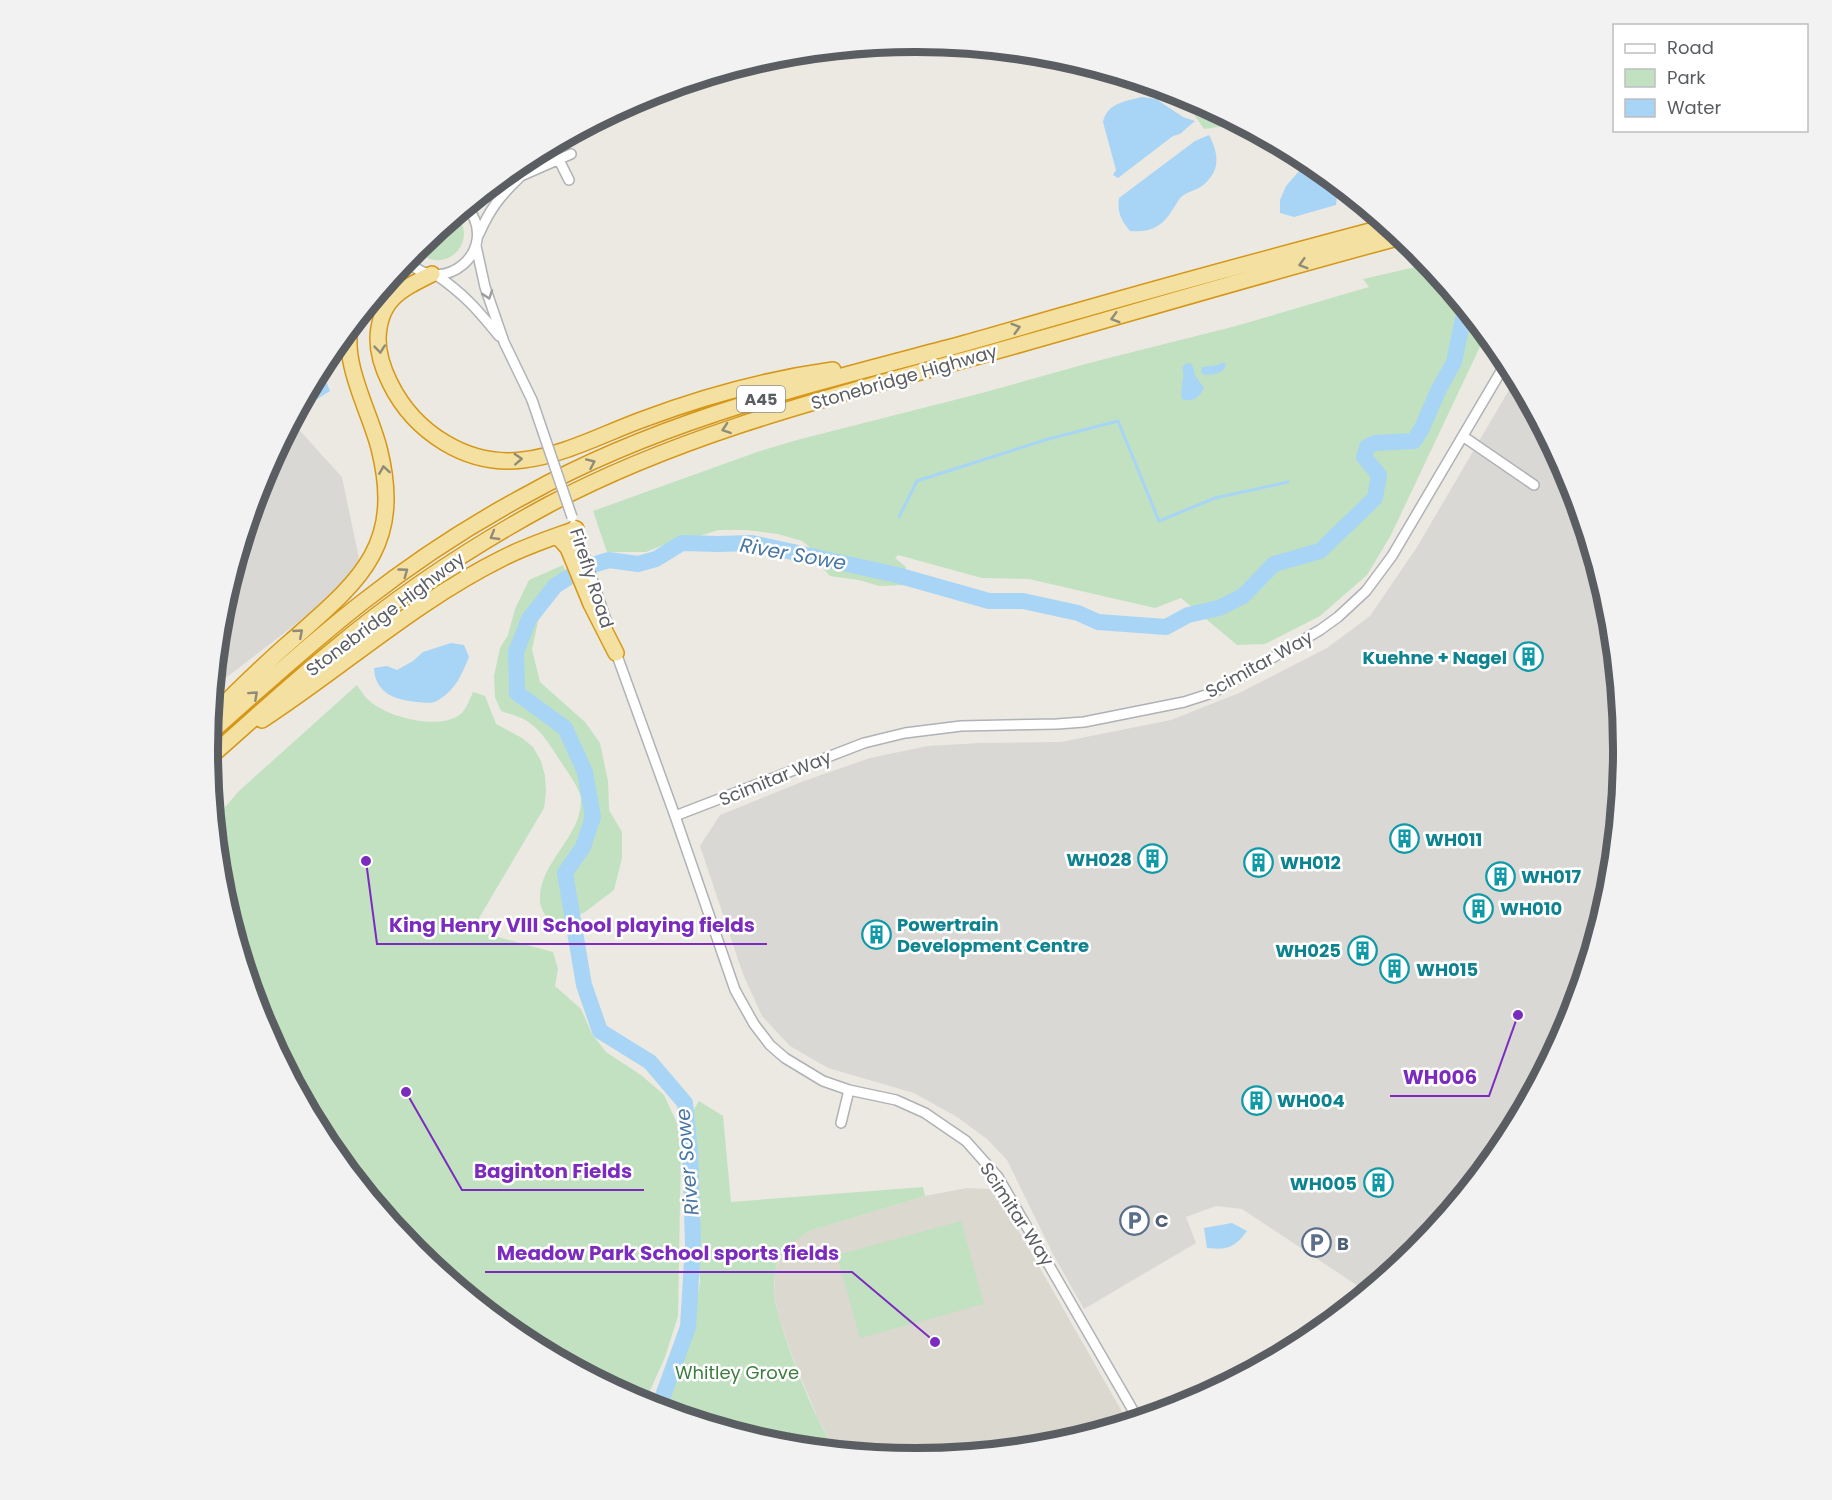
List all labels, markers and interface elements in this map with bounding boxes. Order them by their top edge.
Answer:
legend [1613,24,1808,132]
text: Road [1667,35,1714,60]
text: Park [1667,65,1706,90]
text: Water [1667,95,1721,120]
one-way arrow [1298,257,1309,269]
one-way arrow [481,289,493,300]
one-way arrow [1111,311,1121,323]
one-way arrow [1010,323,1021,335]
street label: Stonebridge Highway [808,338,1000,416]
one-way arrow [373,344,386,353]
road number: A45 [737,386,785,412]
one-way arrow [721,422,732,435]
one-way arrow [514,452,523,465]
one-way arrow [584,458,595,470]
one-way arrow [378,465,390,475]
street label: Firefly Road [564,525,620,631]
one-way arrow [490,529,500,540]
water label: River Sowe [738,531,848,577]
street label: Stonebridge Highway [301,546,469,682]
one-way arrow [398,568,409,579]
street label: Scimitar Way [1201,624,1317,704]
one-way arrow [292,629,303,640]
building icon: Kuehne + Nagel [1512,641,1544,673]
place label: Kuehne + Nagel [1363,645,1507,670]
one-way arrow [247,691,258,702]
street label: Scimitar Way [715,744,835,812]
building icon: WH011 [1388,823,1420,855]
place label: WH011 [1425,827,1482,852]
building icon: WH028 [1137,843,1169,875]
building icon: WH012 [1243,846,1275,878]
place label: WH028 [1066,847,1132,872]
place label: WH012 [1280,850,1341,875]
building icon: WH017 [1484,860,1516,892]
place label: WH017 [1521,864,1582,889]
building icon: WH010 [1463,892,1495,924]
place label: WH010 [1500,896,1562,921]
callout: King Henry VIII School playing fields [377,906,767,944]
text: King Henry VIII School playing fields [389,911,755,939]
place label: Powertrain Development Centre [897,912,1089,958]
building icon: Powertrain Development Centre [860,918,892,950]
building icon: WH025 [1346,934,1378,966]
place label: WH025 [1275,938,1341,963]
building icon: WH015 [1379,953,1411,985]
place label: WH015 [1416,957,1478,982]
callout: WH006 [1390,1058,1489,1096]
text: WH006 [1403,1063,1477,1091]
building icon: WH004 [1240,1084,1272,1116]
place label: WH004 [1277,1088,1345,1113]
water label: River Sowe [668,1107,706,1217]
callout: Baginton Fields [462,1152,644,1190]
text: Baginton Fields [474,1157,632,1185]
street label: Scimitar Way [974,1157,1060,1271]
building icon: WH005 [1362,1167,1394,1199]
place label: WH005 [1290,1171,1357,1196]
parking icon: C [1118,1204,1150,1236]
place label: C [1155,1208,1169,1233]
parking icon: B [1300,1227,1332,1259]
place label: B [1337,1231,1349,1256]
callout: Meadow Park School sports fields [485,1234,852,1272]
text: Meadow Park School sports fields [497,1239,839,1267]
park label: Whitley Grove [675,1360,799,1385]

